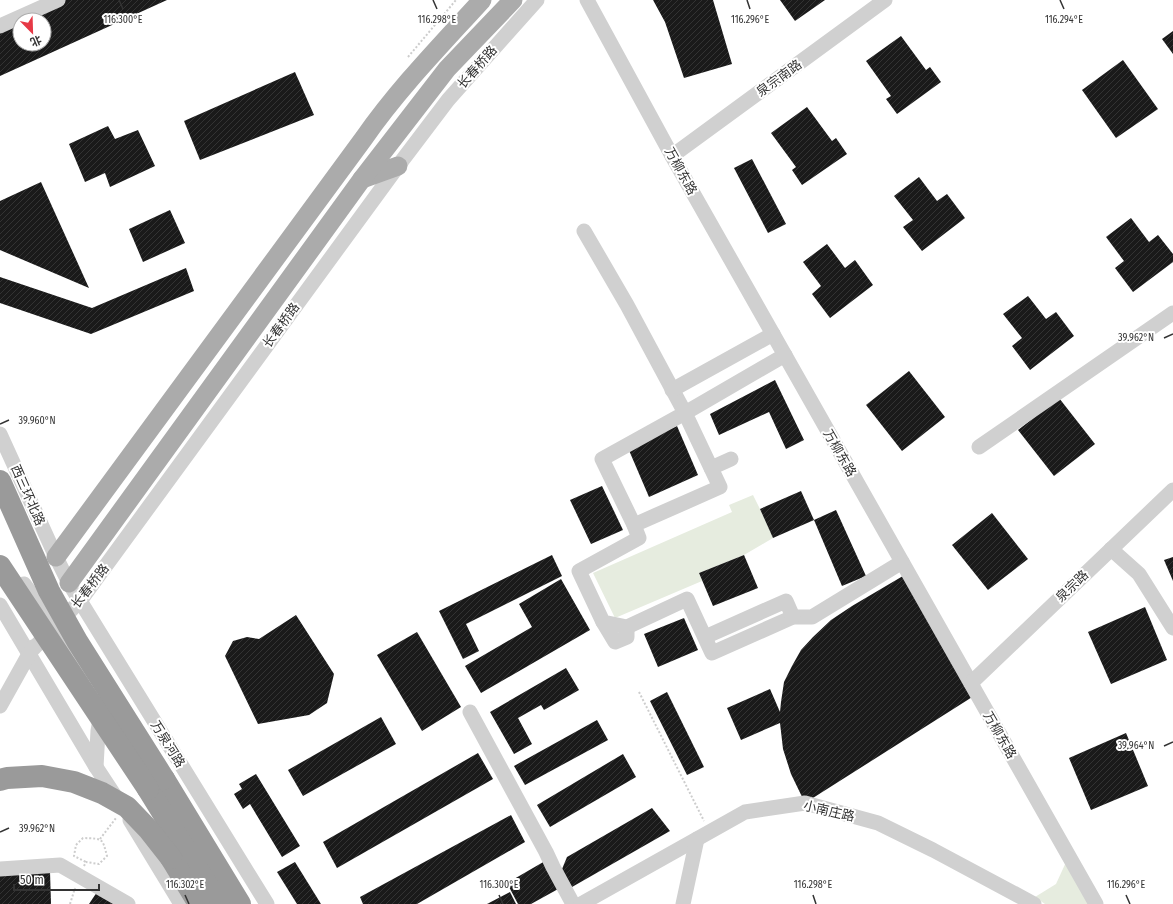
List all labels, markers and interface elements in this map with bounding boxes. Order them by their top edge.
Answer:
north arrow [12,12,52,52]
text: 116.300°E [103,14,143,26]
text: 116.298°E [418,14,456,26]
text: 116.296°E [731,14,769,26]
text: 116.294°E [1045,14,1083,26]
text: 北 [28,33,43,49]
street label: 长春桥路 [454,42,500,92]
street label: 泉宗南路 [754,57,804,99]
street label: 万柳东路 [662,145,700,197]
street label: 长春桥路 [260,300,302,350]
text: 39.962°N [1118,332,1154,344]
text: 39.960°N [19,415,55,427]
street label: 万柳东路 [821,427,859,479]
street label: 西三环北路 [8,462,48,528]
street label: 长春桥路 [68,561,112,611]
street label: 泉宗路 [1053,567,1091,605]
street label: 万柳东路 [981,709,1019,761]
street label: 万泉河路 [148,718,188,770]
text: 39.964°N [1118,740,1154,752]
street label: 小南庄路 [802,798,856,824]
text: 39.962°N [19,823,55,835]
scale bar [14,866,99,892]
text: 50 m [20,873,44,887]
text: 116.302°E [166,879,204,891]
text: 116.300°E [479,879,519,891]
text: 116.298°E [794,879,832,891]
text: 116.296°E [1107,879,1145,891]

